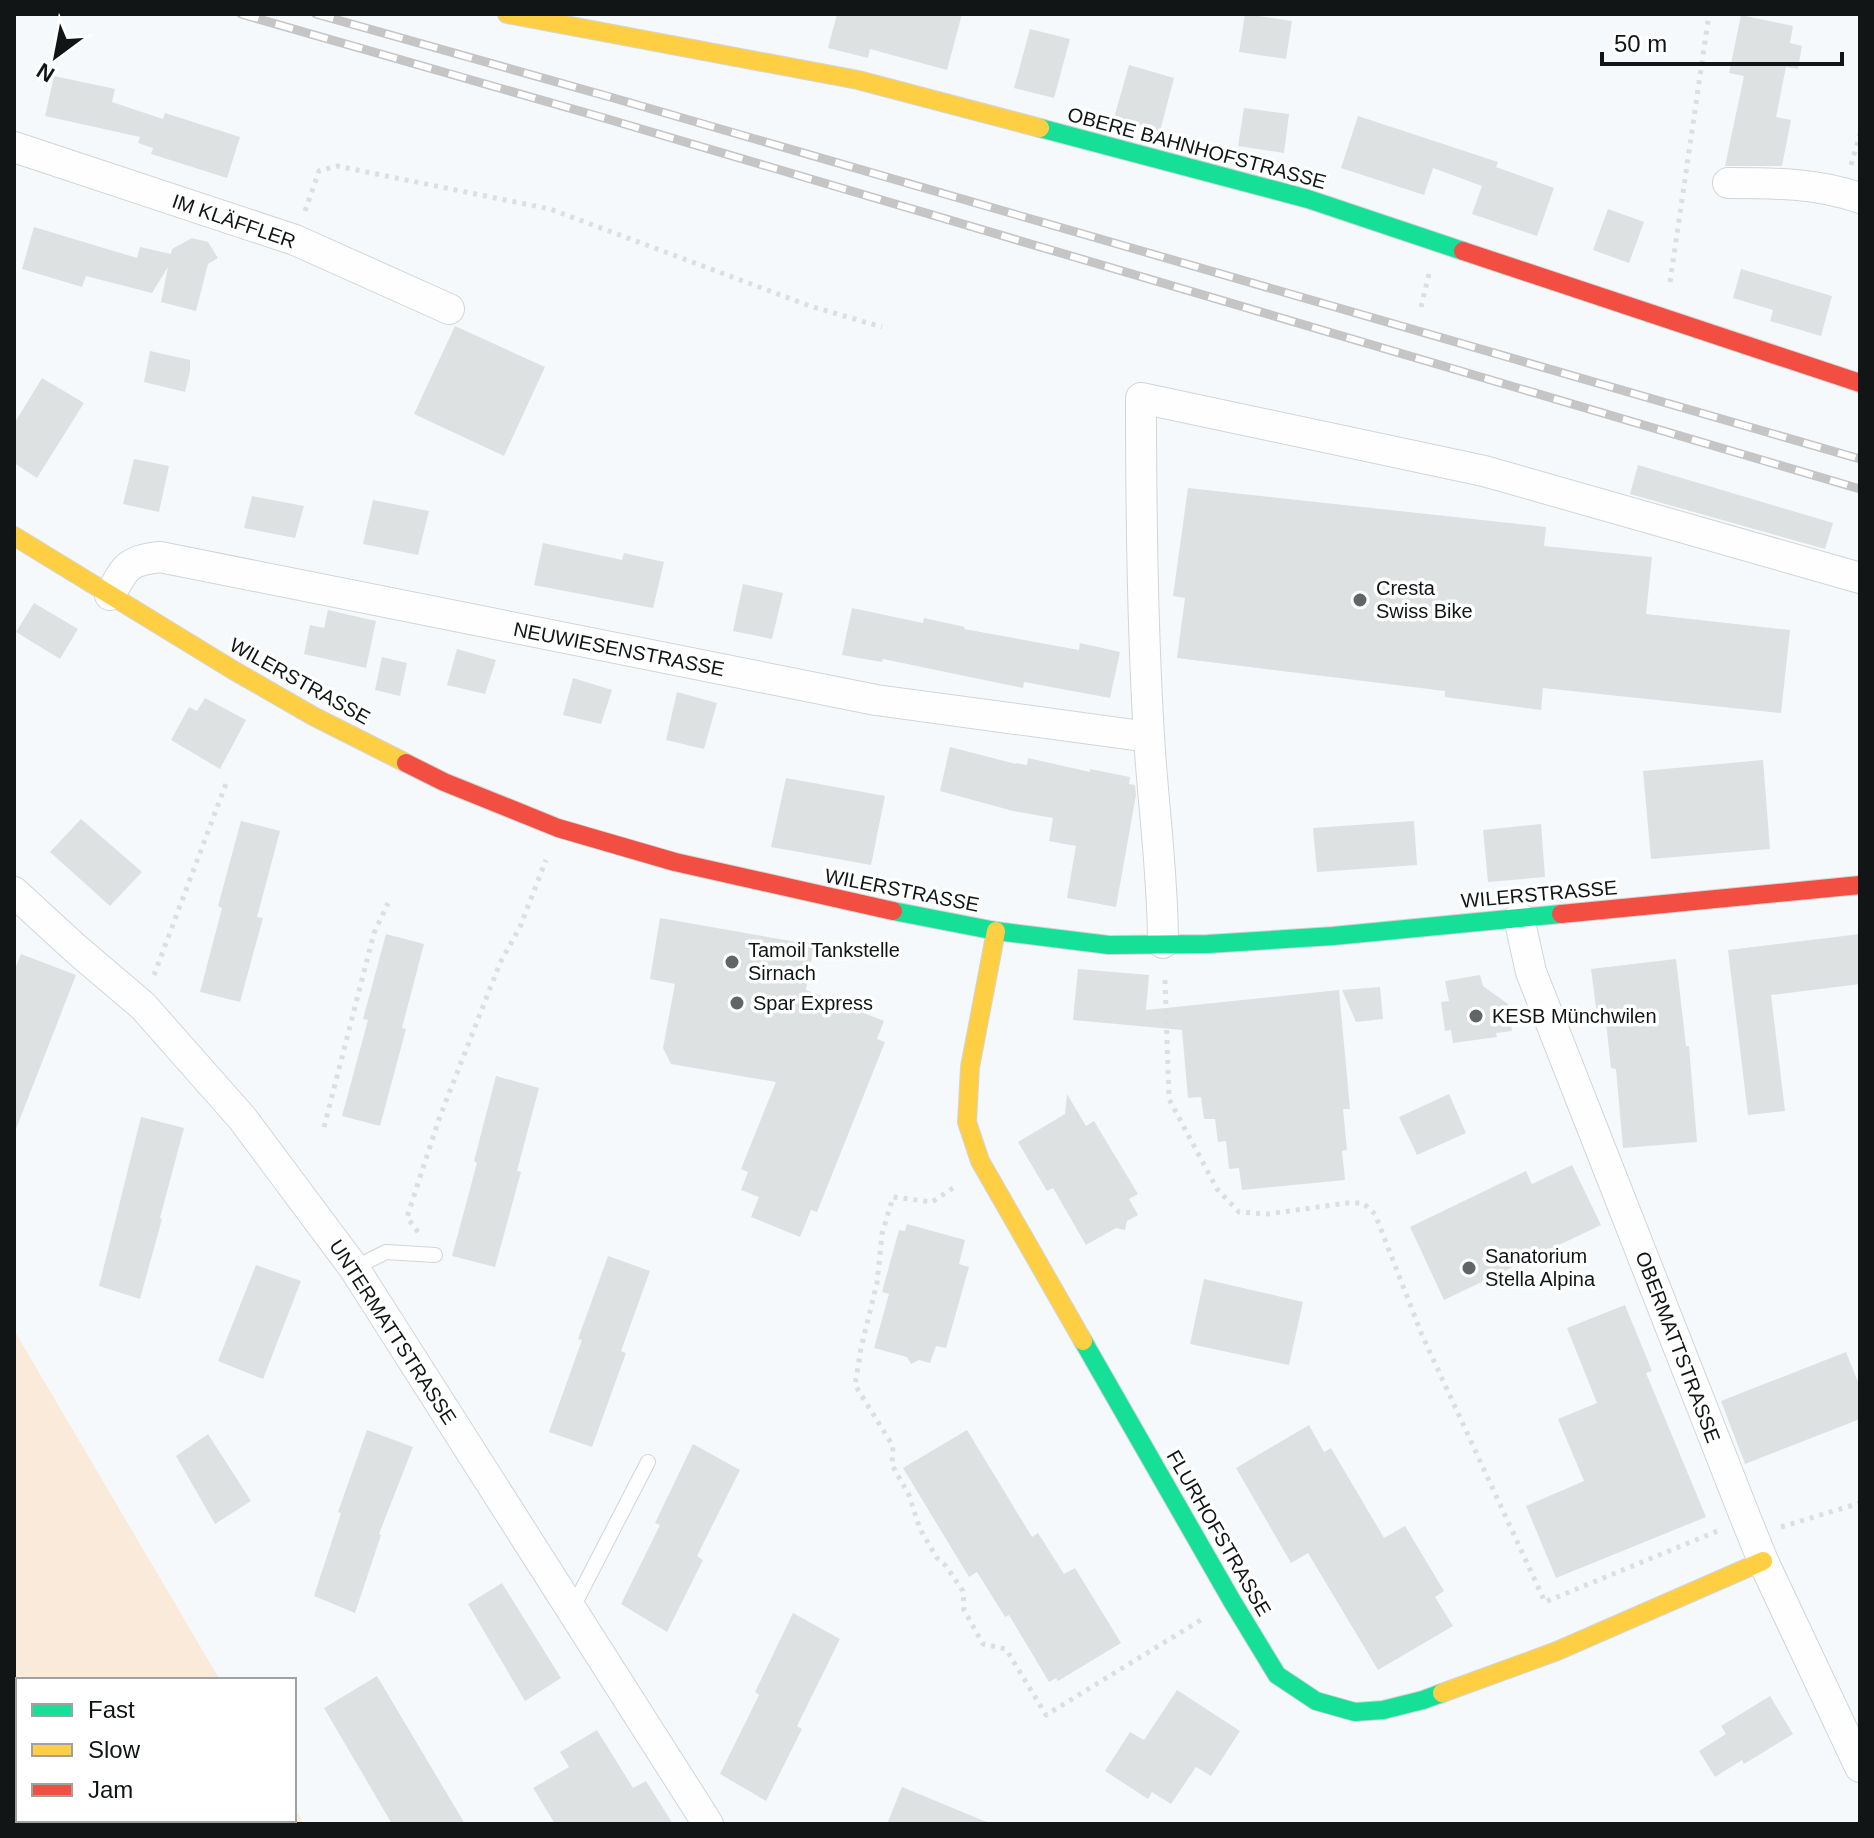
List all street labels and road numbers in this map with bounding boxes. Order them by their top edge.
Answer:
street label: OBERE BAHNHOFSTRASSE [1065,103,1329,193]
street label: IM KLÄFFLER [169,190,299,252]
street label: NEUWIESENSTRASSE [512,618,726,680]
street label: WILERSTRASSE [226,633,374,729]
street label: WILERSTRASSE [823,864,981,916]
street label: WILERSTRASSE [1460,876,1618,912]
street label: UNTERMATTSTRASSE [325,1236,461,1428]
street label: OBERMATTSTRASSE [1631,1248,1725,1446]
street label: FLURHOFSTRASSE [1163,1446,1275,1620]

